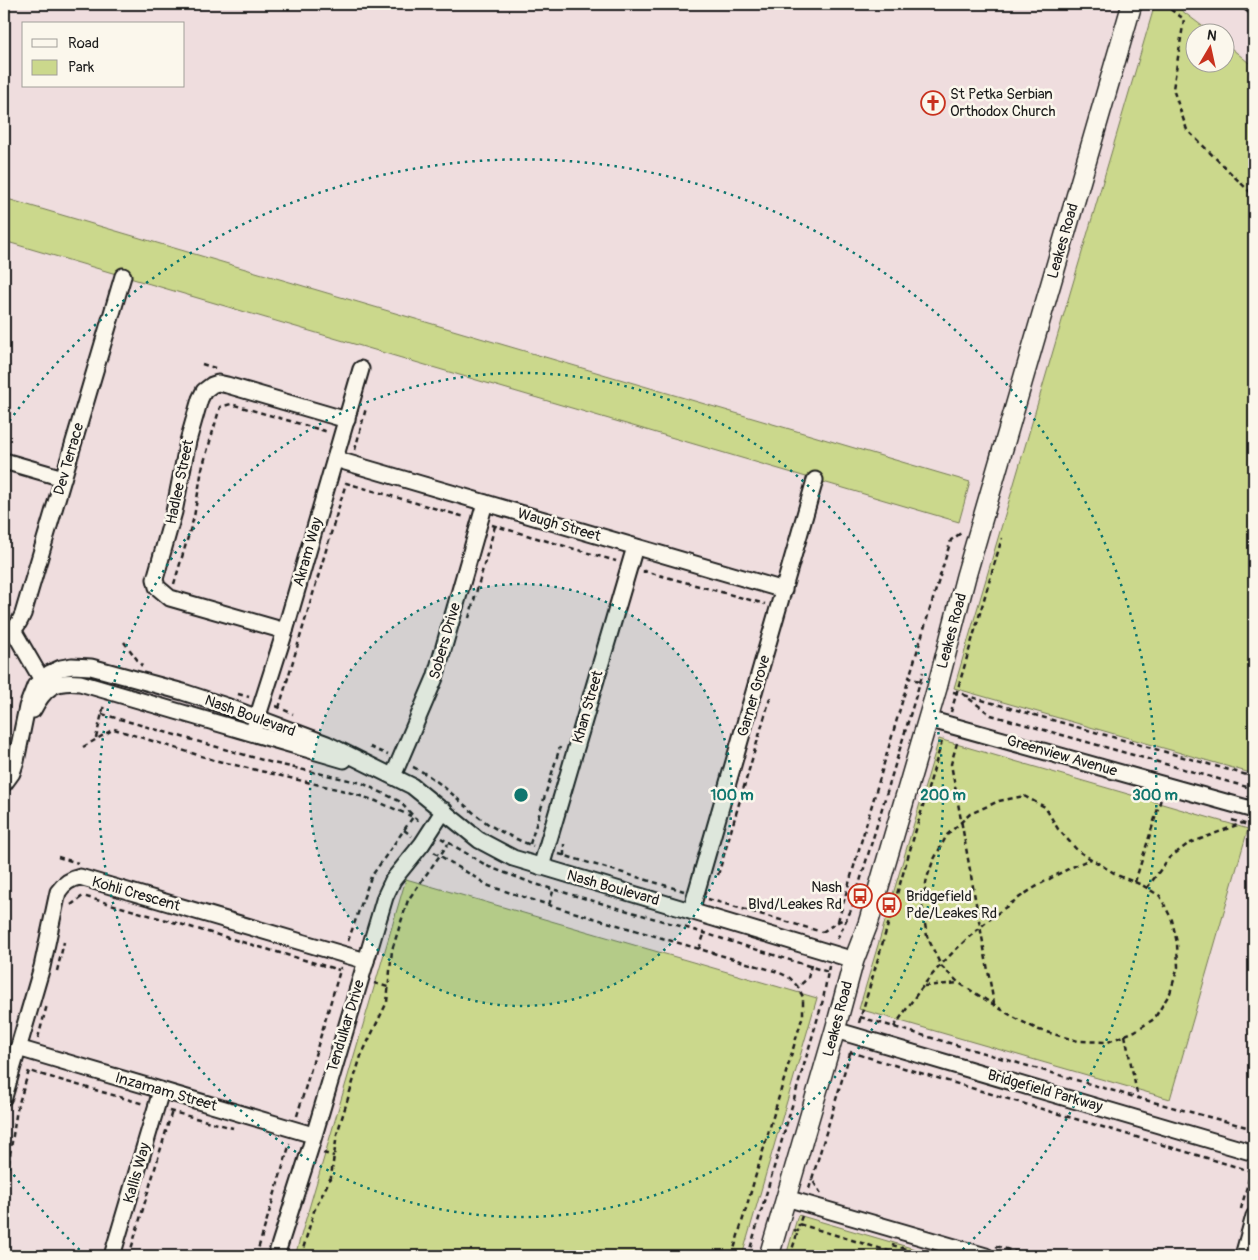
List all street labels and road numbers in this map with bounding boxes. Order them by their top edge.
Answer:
street label: Leakes Road [1043,201,1083,281]
street label: Dev Terrace [50,420,89,497]
street label: Hadlee Street [162,437,198,526]
street label: Waugh Street [515,504,604,546]
street label: Akram Way [289,515,327,589]
street label: Leakes Road [933,591,971,671]
street label: Sobers Drive [425,600,465,682]
street label: Garner Grove [733,652,775,739]
street label: Khan Street [569,667,608,746]
street label: Nash Boulevard [202,691,298,741]
street label: Greenview Avenue [1004,731,1120,781]
street label: Nash Boulevard [565,866,661,910]
street label: Kohli Crescent [90,872,183,916]
street label: Tendulkar Drive [323,977,369,1074]
street label: Leakes Road [819,979,857,1059]
street label: Bridgefield Parkway [985,1065,1105,1117]
street label: Inzamam Street [113,1068,220,1116]
street label: Kallis Way [119,1140,155,1205]

